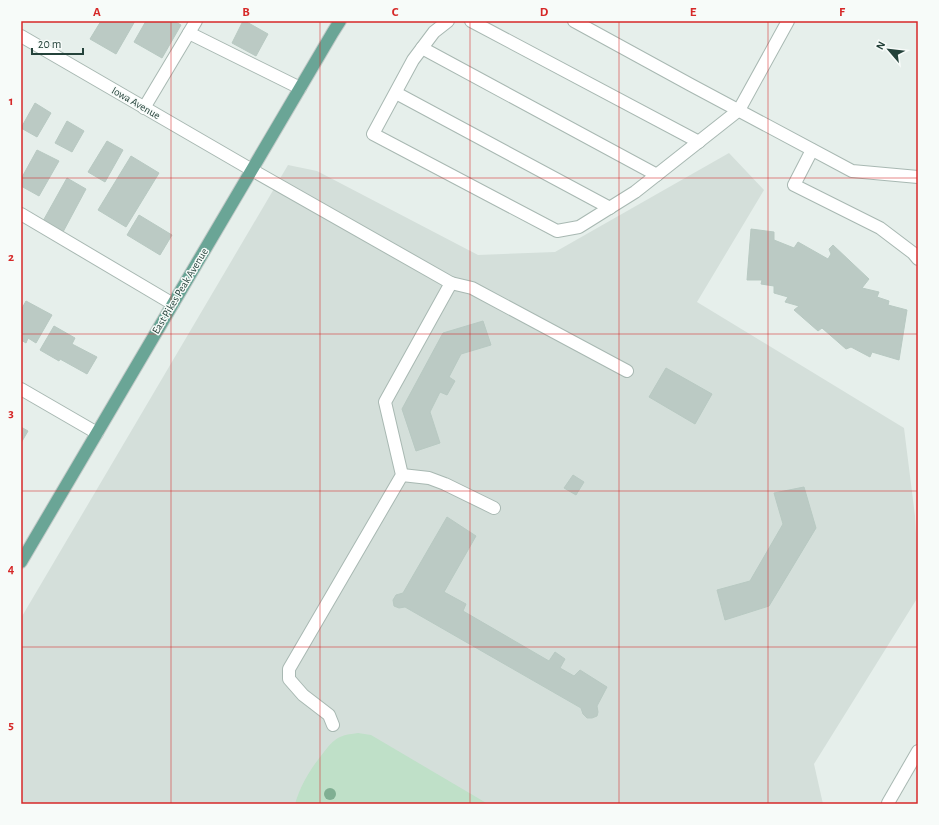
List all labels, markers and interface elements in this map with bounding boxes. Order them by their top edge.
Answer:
text: A [93,6,101,19]
text: B [242,6,250,19]
text: C [392,6,399,19]
text: D [540,6,549,19]
text: E [690,6,697,19]
text: F [839,6,846,19]
scale bar [32,30,83,56]
north arrow [869,30,909,70]
text: 20 m [38,38,61,50]
text: N [874,40,887,52]
street label: Iowa Avenue [110,85,162,121]
text: 1 [9,95,13,108]
street label: East Pikes Peak Avenue [150,246,210,336]
text: 2 [8,251,14,264]
text: 3 [8,407,14,420]
text: 4 [8,563,15,576]
text: 5 [8,719,14,732]

